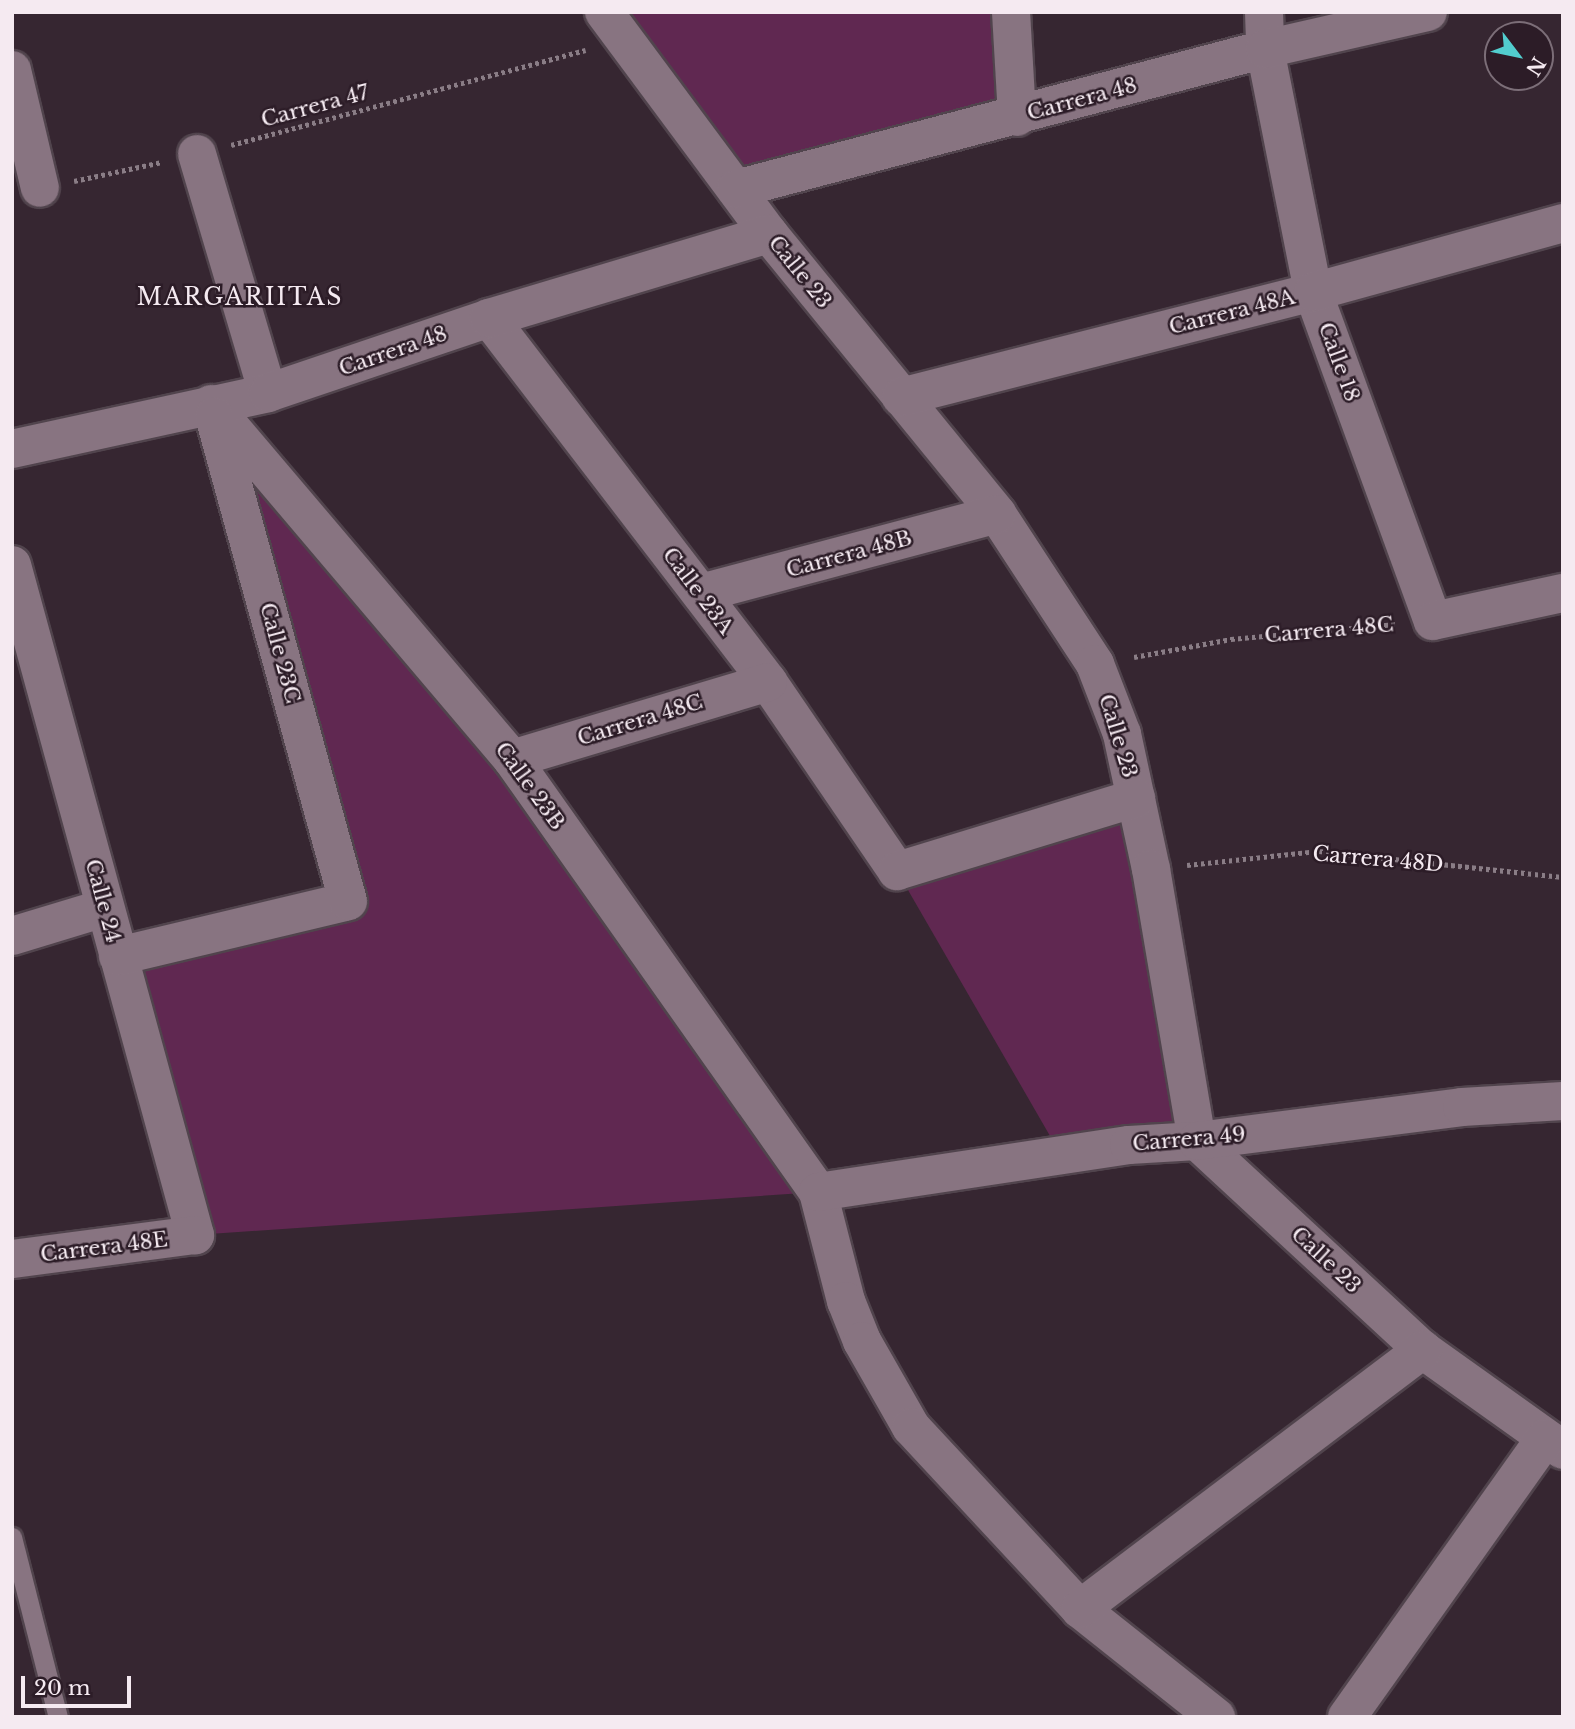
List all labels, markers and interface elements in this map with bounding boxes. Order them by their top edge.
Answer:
north arrow [1484,21,1554,91]
text: N [1521,53,1550,80]
street label: Carrera 48 [1024,72,1140,126]
street label: Carrera 47 [258,79,372,133]
street label: Calle 23 [763,231,837,313]
district label: MARGARIITAS [138,283,342,311]
street label: Carrera 48A [1166,284,1298,340]
street label: Calle 18 [1313,319,1365,405]
street label: Carrera 48 [335,321,451,381]
street label: Carrera 48B [783,525,915,583]
street label: Calle 23A [657,543,739,639]
street label: Calle 23C [255,600,305,706]
street label: Carrera 48C [1263,612,1395,648]
street label: Carrera 48C [574,689,706,751]
street label: Calle 23 [1093,691,1143,781]
street label: Calle 23B [490,737,570,835]
street label: Carrera 48D [1311,841,1445,877]
street label: Calle 24 [80,856,126,946]
street label: Carrera 49 [1131,1121,1247,1157]
street label: Calle 23 [1286,1221,1366,1299]
street label: Carrera 48E [39,1227,169,1267]
scale bar [24,1662,135,1706]
text: 20 m [34,1675,91,1701]

